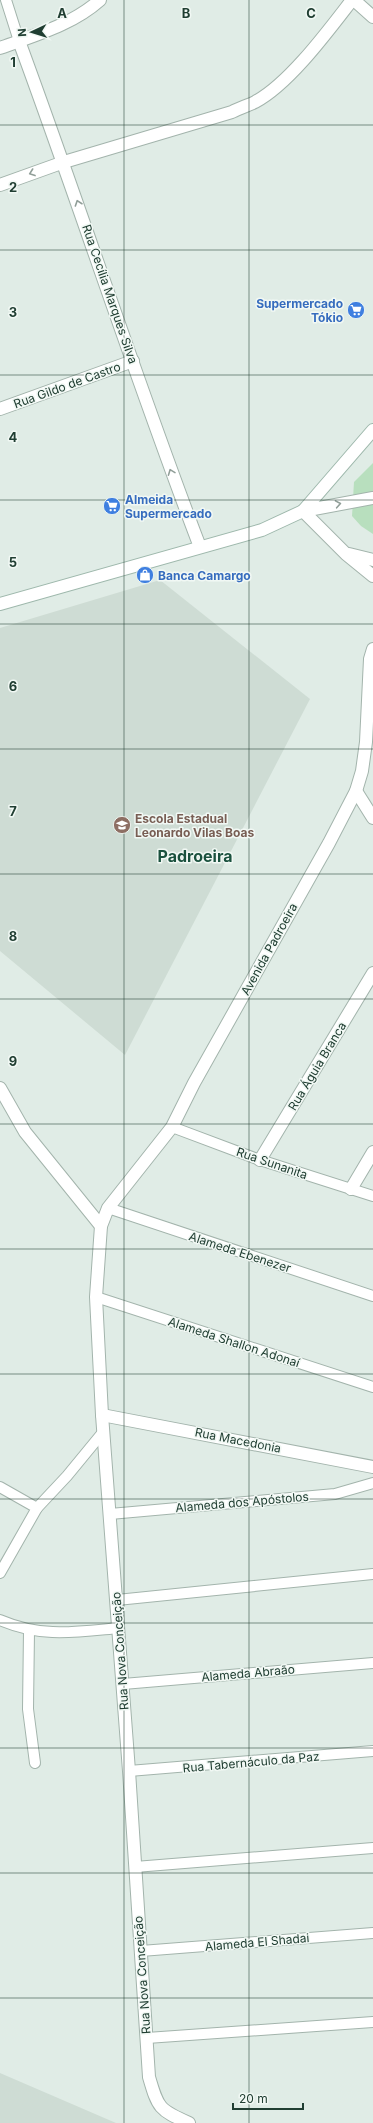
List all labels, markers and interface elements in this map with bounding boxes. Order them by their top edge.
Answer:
text: A [57,5,67,21]
text: B [182,5,191,21]
text: C [306,5,316,21]
north arrow [12,12,52,52]
text: N [15,28,29,37]
text: 1 [10,54,16,70]
one-way arrow [29,169,36,177]
text: 2 [9,179,17,195]
one-way arrow [75,200,83,207]
street label: Rua Cecília Marques Silva [79,222,141,366]
place label: Supermercado Tókio [256,296,343,325]
supermarket icon: Supermercado Tókio [346,300,366,320]
text: 3 [9,304,17,320]
street label: Rua Gildo de Castro [12,359,122,411]
text: 4 [9,429,18,445]
one-way arrow [167,468,175,475]
place label: Almeida Supermercado [125,492,212,521]
supermarket icon: Almeida Supermercado [102,496,122,516]
one-way arrow [335,501,341,509]
text: 5 [9,554,17,570]
shop icon: Banca Camargo [135,565,155,585]
place label: Banca Camargo [158,568,251,583]
text: 6 [9,678,17,694]
text: 7 [9,803,17,819]
place label: Escola Estadual Leonardo Vilas Boas [135,811,254,840]
school or university icon: Escola Estadual Leonardo Vilas Boas [112,815,132,835]
district label: Padroeira [158,846,232,866]
street label: Avenida Padroeira [238,900,300,998]
text: 8 [9,928,17,944]
street label: Rua Águia Branca [285,1019,349,1113]
text: 9 [9,1053,17,1069]
street label: Rua Sunanita [234,1144,310,1182]
street label: Alameda Ebenezer [187,1228,293,1276]
street label: Alameda Shallon Adonaí [166,1314,302,1370]
street label: Rua Macedonia [194,1424,282,1456]
street label: Alameda dos Apóstolos [175,1489,309,1515]
street label: Rua Nova Conceição [108,1591,132,1711]
street label: Alameda Abraão [201,1661,295,1685]
street label: Rua Tabernáculo da Paz [182,1749,320,1775]
street label: Rua Nova Conceição [130,1915,154,2035]
street label: Alameda El Shadai [204,1930,310,1954]
scale bar [233,2085,303,2111]
text: 20 m [239,2091,268,2106]

